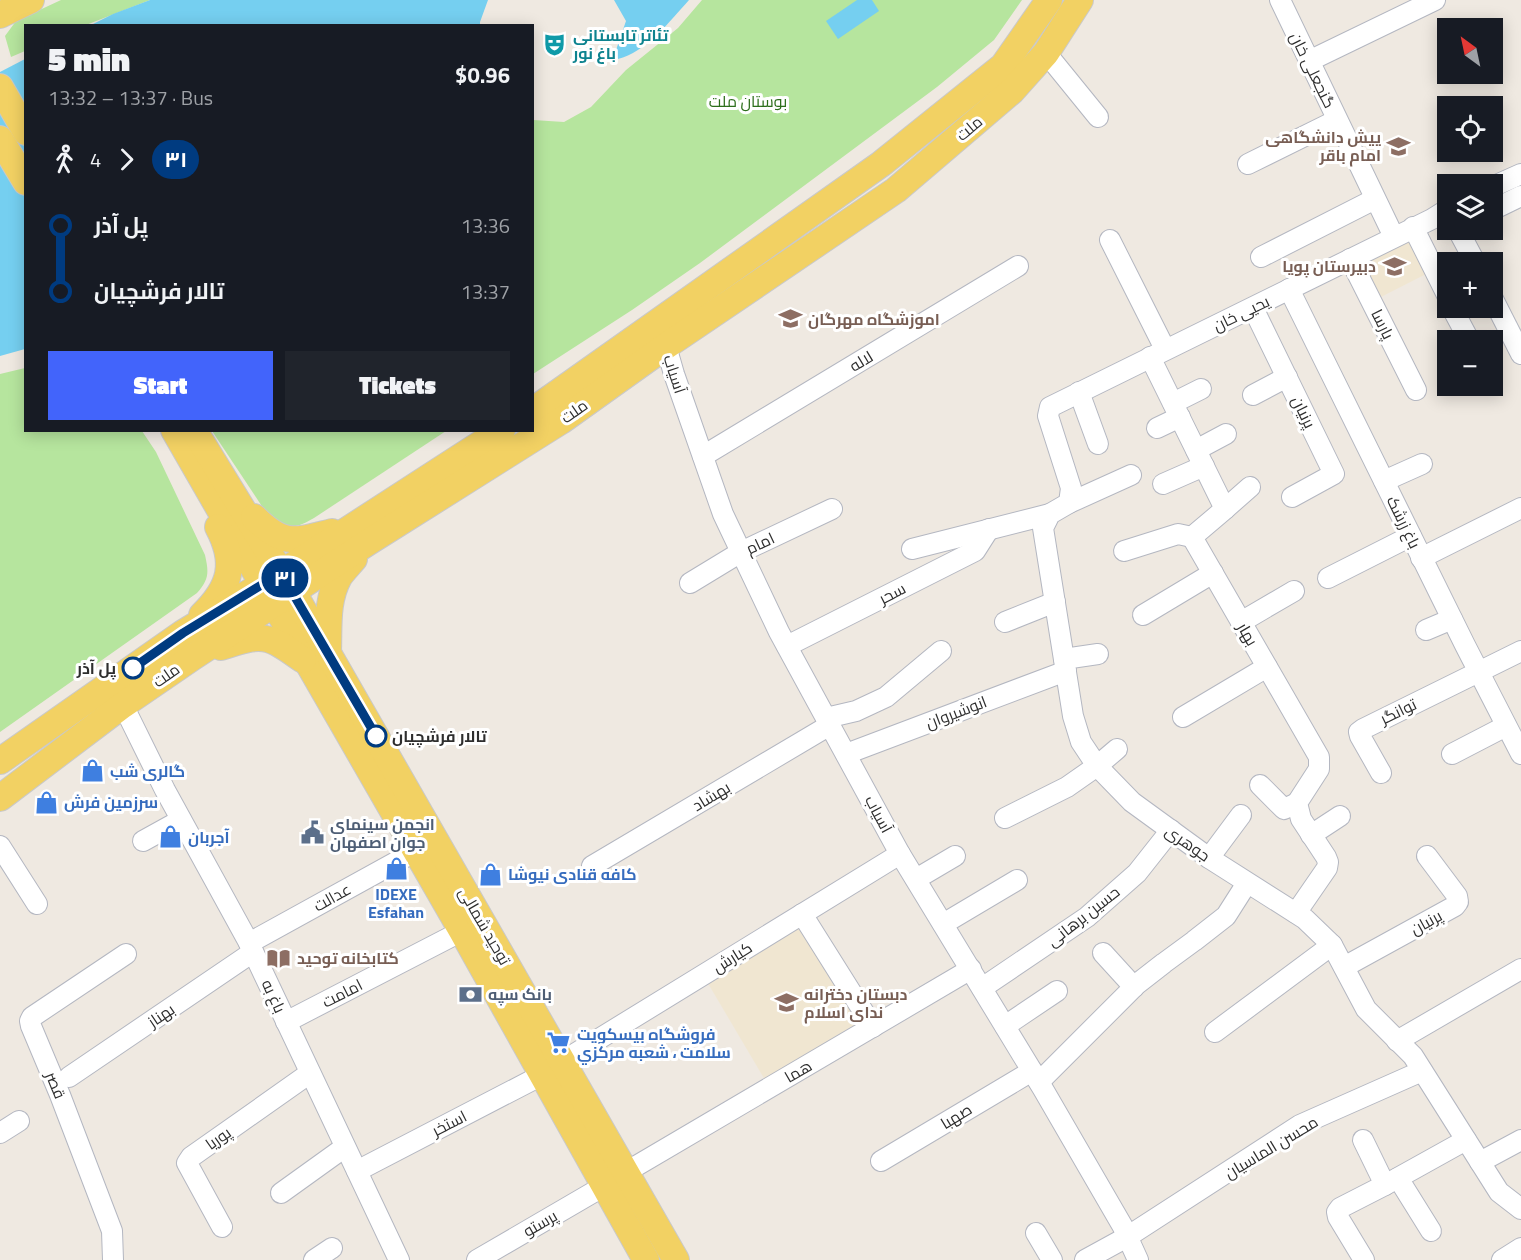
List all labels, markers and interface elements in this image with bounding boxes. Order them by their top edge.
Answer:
north arrow [1437,18,1503,84]
map controls [1437,18,1503,396]
place label: تئاتر تابستانی باغ نور [572,23,669,65]
street label: گنجعلی خان [1284,28,1342,112]
theatre icon: تئاتر تابستانی باغ نور [542,31,568,57]
text: 5 min [48,34,130,84]
text: $0.96 [455,58,510,92]
text: 13:32 – 13:37 · Bus [48,82,213,113]
park label: بوستان ملت [709,89,787,113]
button: locate [1437,96,1503,162]
street label: ملت [950,110,988,146]
place label: پیش دانشگاهی امام باقر [1265,125,1381,167]
school or university icon: پیش دانشگاهی امام باقر [1386,133,1412,159]
icon: walk [48,143,81,176]
icon: forward [110,143,143,176]
text: ۳۱ [164,143,187,175]
text: 4 [90,144,101,175]
button: layers [1437,174,1503,240]
text: پل آذر [94,208,148,242]
text: 13:36 [461,210,510,241]
button: + [1437,252,1503,318]
school or university icon: دبیرستان پویا [1381,253,1407,279]
place label: دبیرستان پویا [1282,254,1376,278]
text: تالار فرشچیان [94,274,224,308]
text: 13:37 [461,276,510,307]
street label: یحیی خان [1209,289,1274,337]
street label: پارسا [1365,305,1401,344]
school or university icon: اموزشگاه مهرگان [777,306,803,332]
place label: اموزشگاه مهرگان [808,307,940,331]
button: − [1437,330,1503,396]
street label: لاله [845,345,877,377]
button: Start [48,351,273,420]
button: Tickets [285,351,510,420]
street label: آسیاب [657,351,693,397]
street label: پرنیان [1286,392,1322,433]
street label: ملت [556,393,592,429]
street label: باغ زرشک [1381,492,1427,552]
street label: امام [742,526,778,560]
line badge: ۳۱ [258,558,312,598]
text: ۳۱ [273,562,297,594]
street label: سحر [873,576,910,610]
street label: بهار [1231,617,1264,650]
place label: پل آذر [76,656,116,680]
marker: پل آذر [122,657,144,679]
street label: ملت [148,657,184,693]
street label: انوشیروان [922,689,990,735]
street label: توانگر [1375,692,1421,731]
place label: تالار فرشچیان [392,724,488,748]
marker: تالار فرشچیان [365,725,387,747]
shop icon: گالری شب [79,758,105,784]
place label: گالری شب [110,759,185,783]
street label: بهشاد [687,775,735,817]
shop icon: سرزمین فرش [33,789,59,815]
place label: سرزمین فرش [64,790,158,814]
street label: آسیاب [859,791,899,838]
place label: انجمن سینمای جوان اصفهان [330,812,435,854]
street label: جوهری [1161,819,1215,867]
public building icon: انجمن سینمای جوان اصفهان [299,820,325,846]
shop icon: آجربان [157,824,183,850]
place label: آجربان [188,825,230,849]
shop icon: IDEXE Esfahan [383,856,409,882]
shop icon: کافه قنادی نیوشا [477,861,503,887]
place label: کافه قنادی نیوشا [508,862,637,886]
street label: عدالت [309,877,355,917]
street label: حسین برهانی [1041,880,1125,952]
place label: IDEXE Esfahan [368,882,424,924]
street label: توحید شمالی [453,883,517,970]
street label: پرنیان [1406,903,1447,941]
street label: کیارش [707,935,757,979]
library icon: کتابخانه توحید [266,945,292,971]
place label: کتابخانه توحید [297,946,399,970]
street label: امامت [318,973,366,1013]
street label: باغ به [256,975,292,1017]
bank icon: بانک سپه [457,981,483,1007]
place label: بانک سپه [488,982,552,1006]
place label: دبستان دخترانه ندای اسلام [804,982,908,1024]
school or university icon: دبستان دخترانه ندای اسلام [773,990,799,1016]
street label: بهناز [142,997,180,1033]
place label: فروشگاه بيسكويت سلامت ، شعبه مركزي [577,1022,731,1065]
supermarket icon: فروشگاه بيسكويت سلامت ، شعبه مركزي [546,1030,572,1056]
street label: هما [780,1054,816,1088]
street label: قصر [39,1067,72,1102]
street label: صهبا [936,1097,976,1135]
street label: استخر [426,1104,471,1142]
street label: محسن الماسیان [1220,1110,1322,1184]
street label: پوریا [200,1120,236,1155]
street label: پرستو [518,1203,562,1242]

